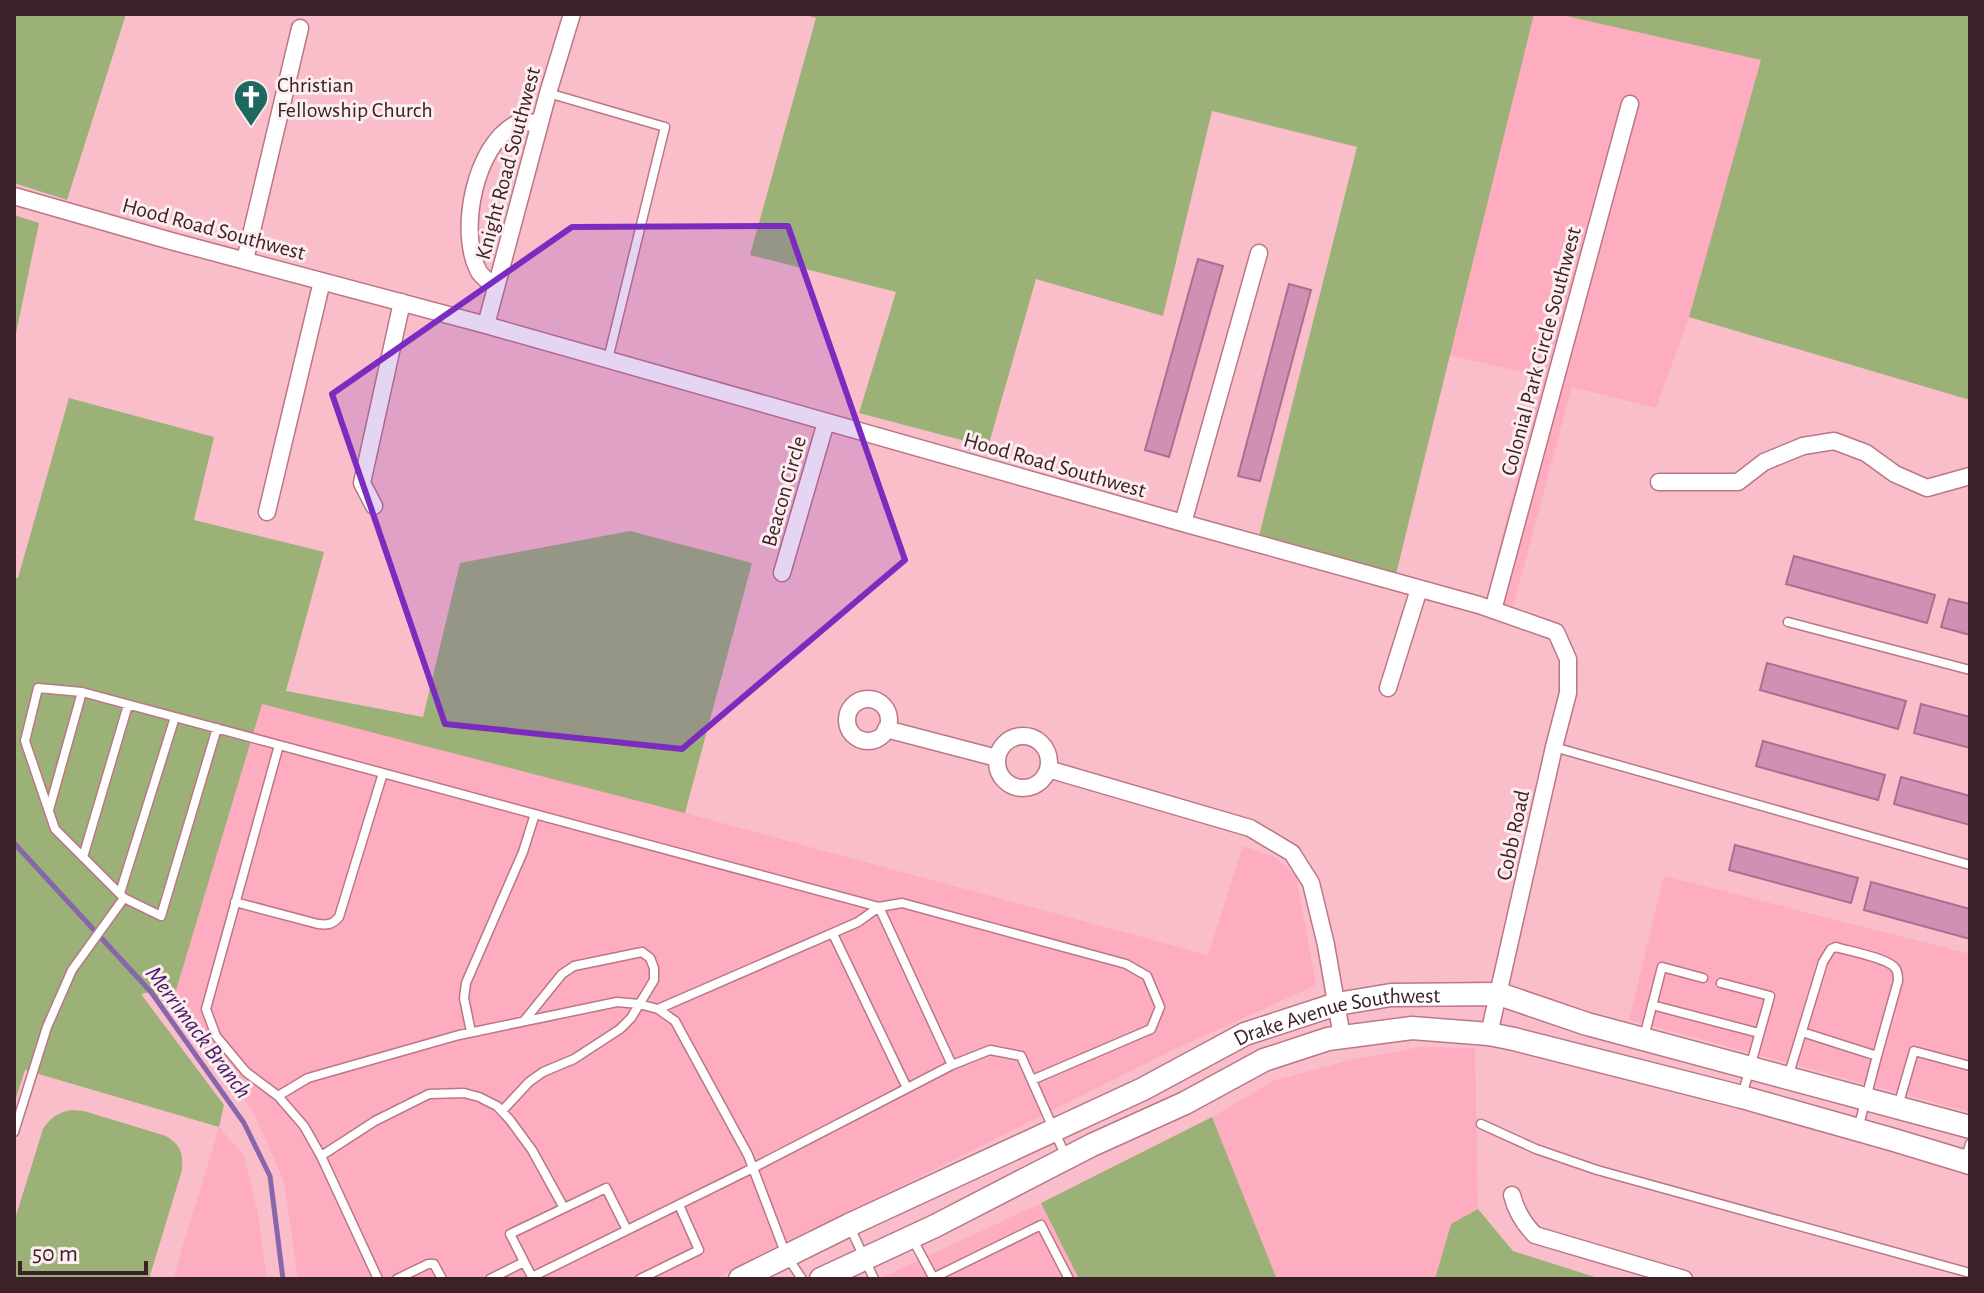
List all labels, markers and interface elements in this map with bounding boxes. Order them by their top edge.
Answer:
street label: Knight Road Southwest [472,65,544,262]
place label: Christian Fellowship Church [277,74,433,121]
church icon: Christian Fellowship Church [232,78,270,128]
street label: Hood Road Southwest [120,194,308,264]
street label: Colonial Park Circle Southwest [1497,224,1585,478]
street label: Hood Road Southwest [961,428,1148,502]
street label: Beacon Circle [758,434,810,549]
street label: Cobb Road [1493,788,1533,882]
water label: Merrimack Branch [141,962,256,1103]
street label: Drake Avenue Southwest [1230,985,1440,1050]
scale bar [20,1225,146,1275]
text: 50 m [32,1242,78,1266]

